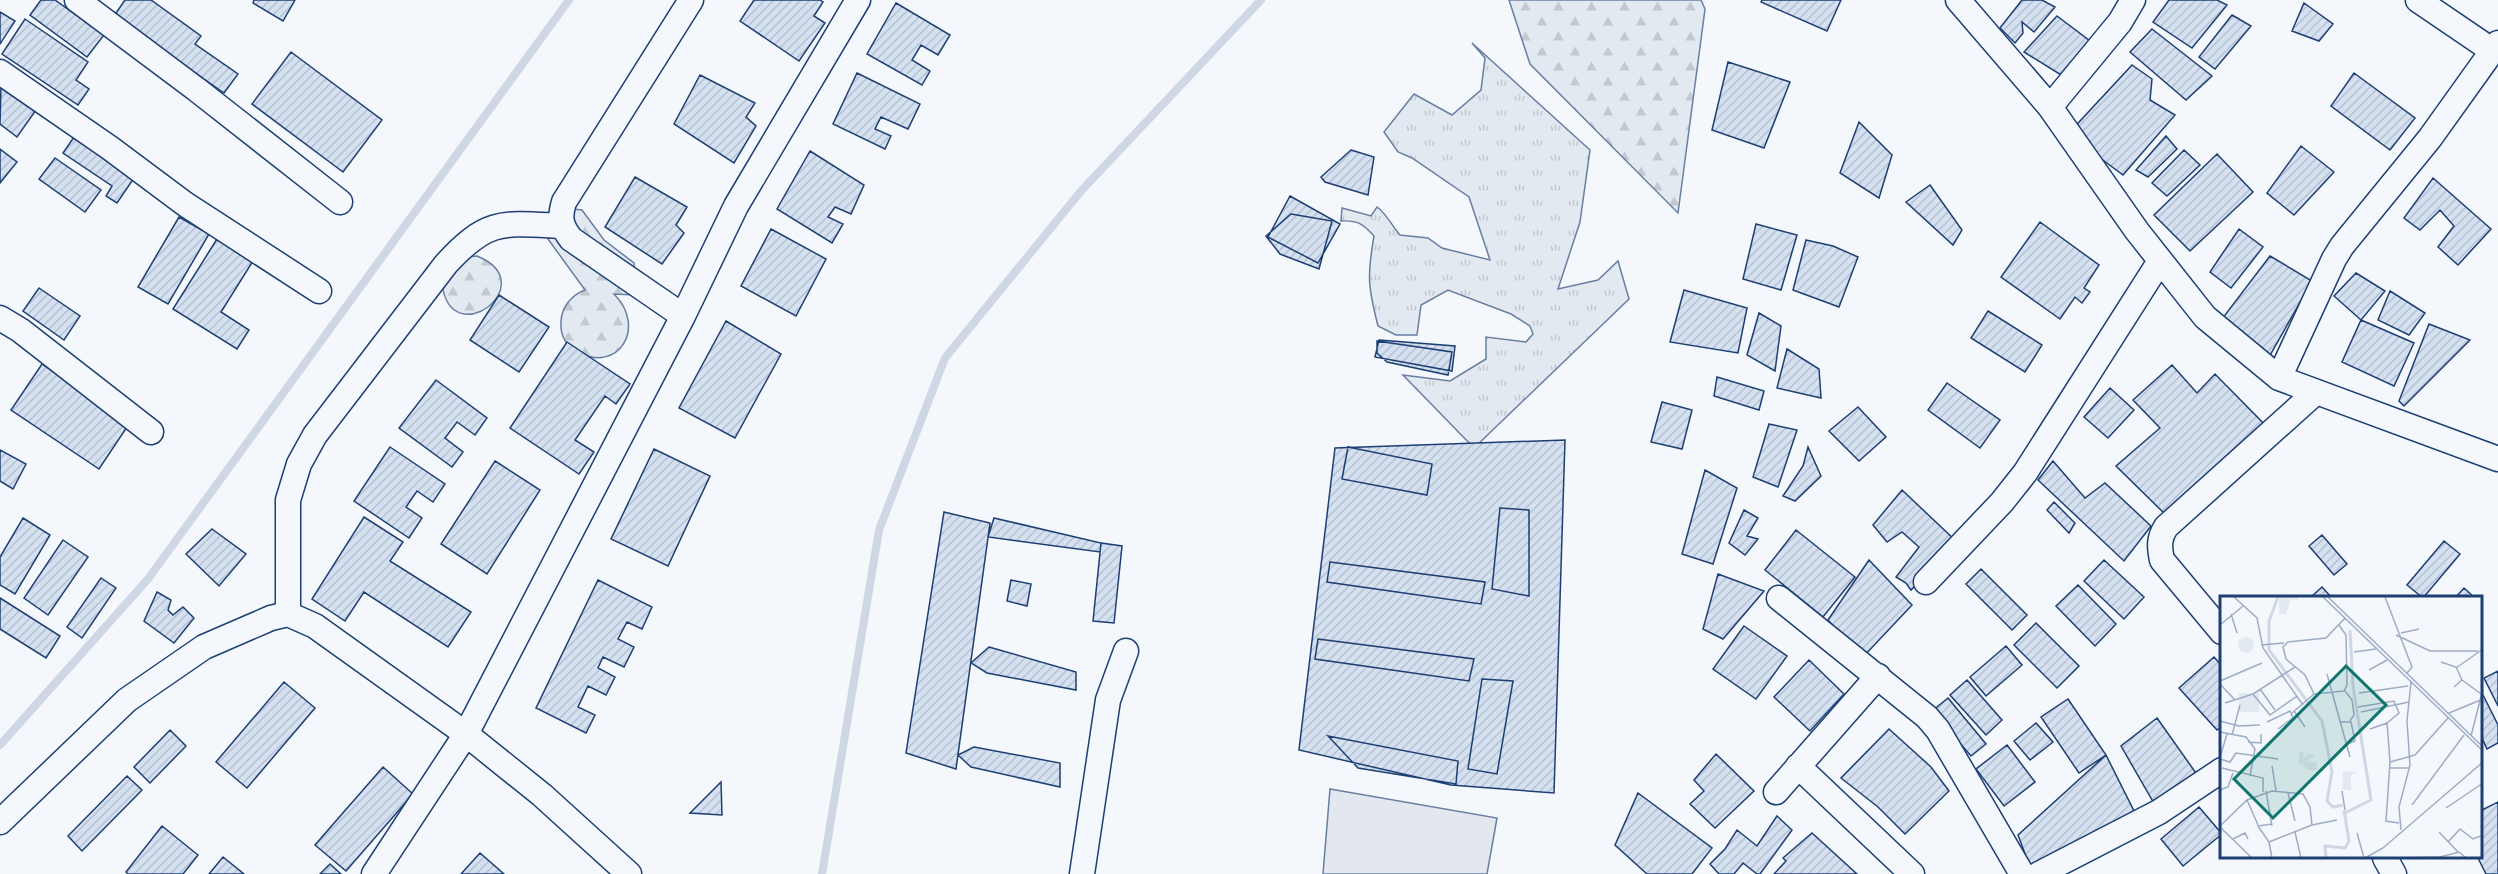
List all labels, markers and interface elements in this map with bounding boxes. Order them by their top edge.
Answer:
inset map [2220,596,2483,859]

